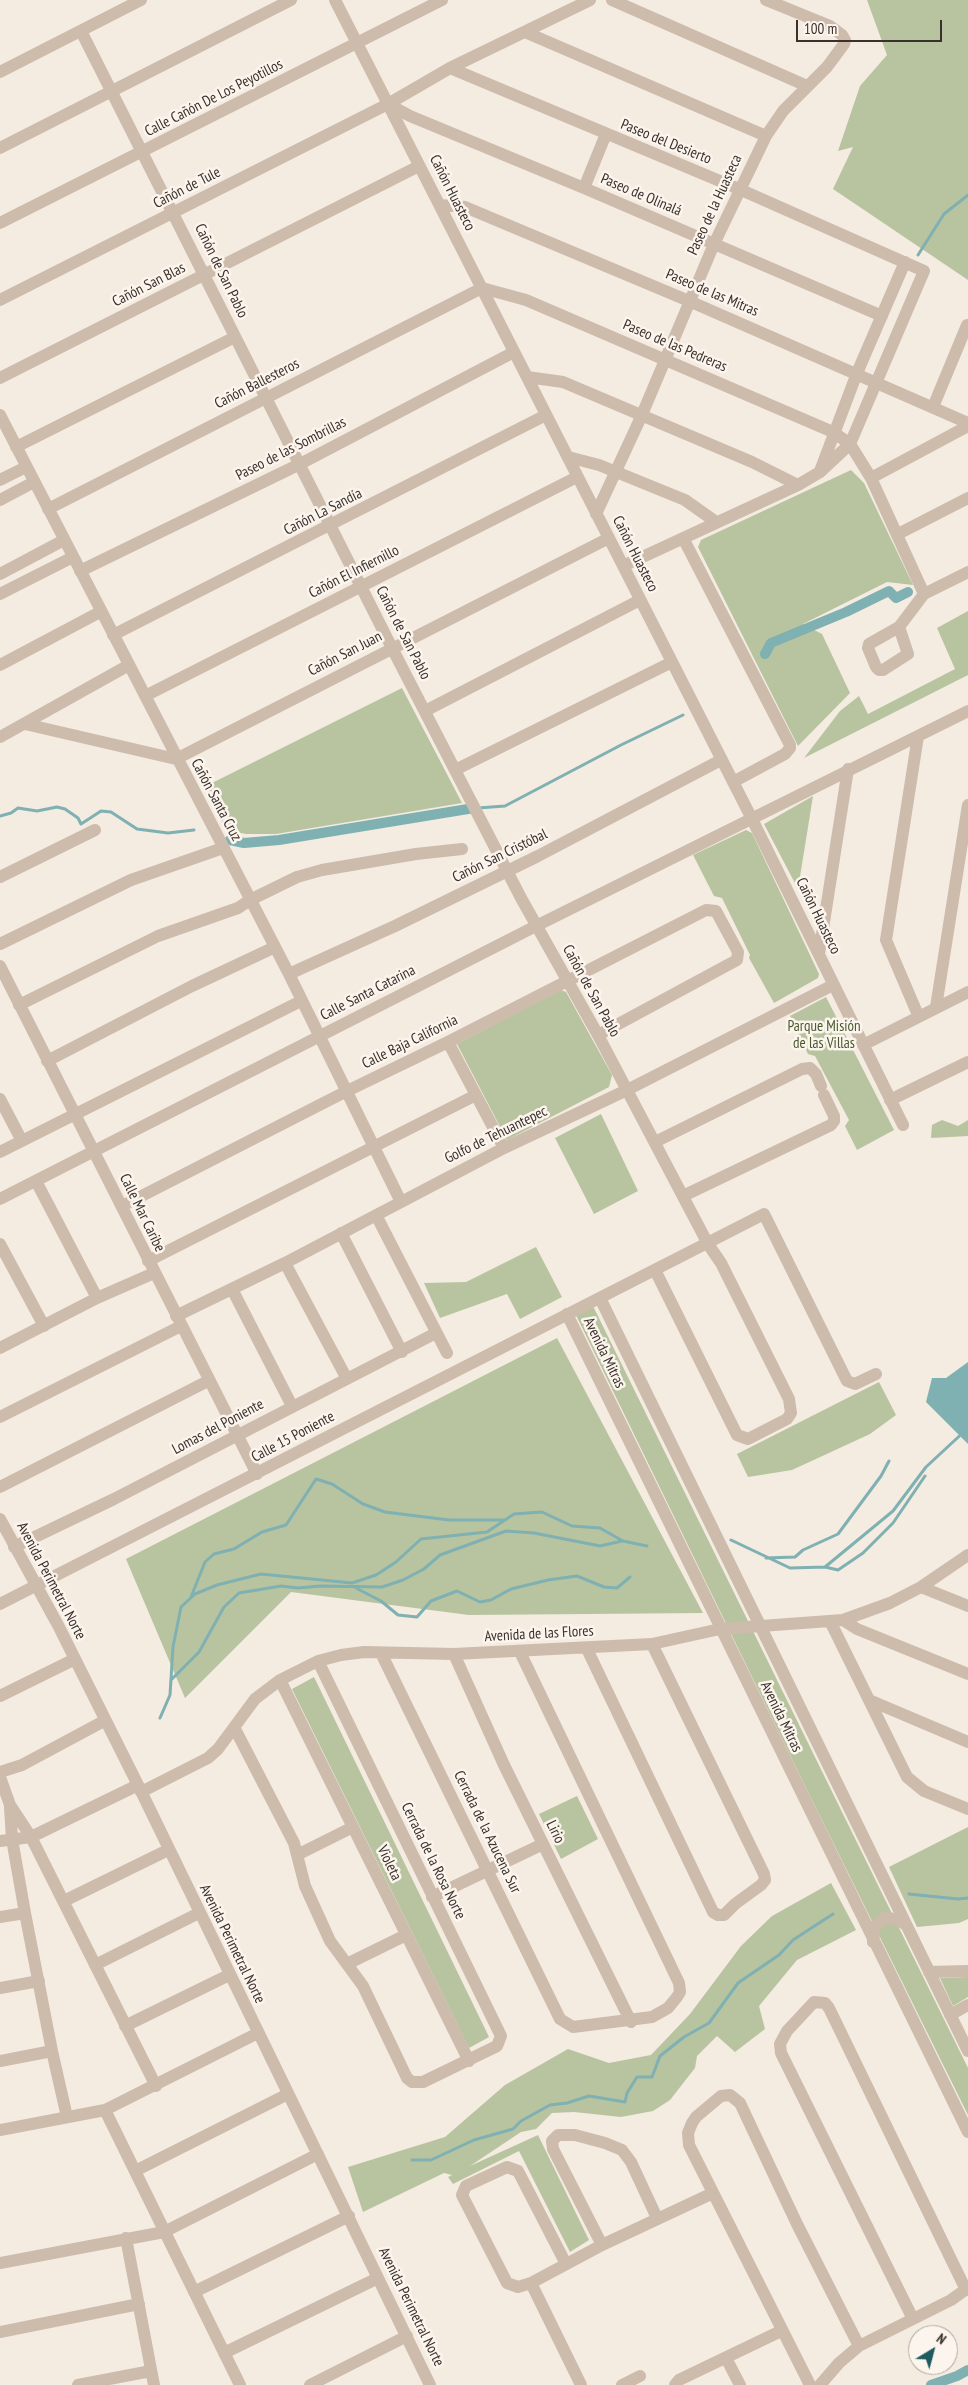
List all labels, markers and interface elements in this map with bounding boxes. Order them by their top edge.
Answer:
scale bar [798,10,944,42]
text: 100 m [804,19,837,38]
street label: Calle Cañón De Los Peyotillos [142,55,286,141]
street label: Paseo del Desierto [618,116,714,168]
street label: Cañón Huasteco [425,152,479,234]
street label: Paseo de la Huasteca [684,152,746,258]
street label: Cañón de Tule [150,163,224,213]
street label: Paseo de Olinalá [598,170,684,220]
street label: Cañón de San Pablo [190,221,252,321]
street label: Cañón San Blas [110,259,188,311]
street label: Paseo de las Mitras [663,265,761,321]
street label: Paseo de las Pedreras [620,316,730,376]
street label: Cañón Ballesteros [212,355,302,413]
street label: Paseo de las Sombrillas [233,413,349,485]
street label: Cañón La Sandía [281,485,365,539]
street label: Cañón Huasteco [608,513,662,595]
street label: Cañón El Infiernillo [306,542,402,602]
street label: Cañón de San Pablo [372,583,434,683]
street label: Cañón San Juan [305,628,385,680]
street label: Cañón Santa Cruz [187,756,245,844]
street label: Cañón San Cristóbal [450,825,550,887]
street label: Cañón Huasteco [792,875,844,957]
street label: Cañón de San Pablo [558,942,624,1040]
street label: Calle Santa Catarina [318,961,418,1025]
street label: Calle Baja California [359,1011,461,1073]
park label: Parque Misión de las Villas [787,1018,861,1053]
street label: Golfo de Tehuantepec [442,1102,550,1168]
street label: Calle Mar Caribe [115,1171,169,1255]
street label: Avenida Mitras [579,1315,629,1391]
street label: Lomas del Poniente [169,1395,267,1459]
street label: Calle 15 Poniente [248,1408,338,1466]
street label: Avenida Perimetral Norte [13,1519,89,1643]
street label: Avenida de las Flores [484,1622,594,1646]
street label: Avenida Mitras [756,1679,806,1755]
street label: Cerrada de la Azucena Sur [450,1768,524,1896]
street label: Cerrada de la Rosa Norte [397,1800,469,1922]
street label: Lirio [542,1818,568,1846]
street label: Violeta [373,1843,405,1883]
street label: Avenida Perimetral Norte [195,1882,269,2006]
street label: Avenida Perimetral Norte [374,2245,448,2369]
north arrow [908,2325,958,2375]
text: N [933,2329,950,2348]

